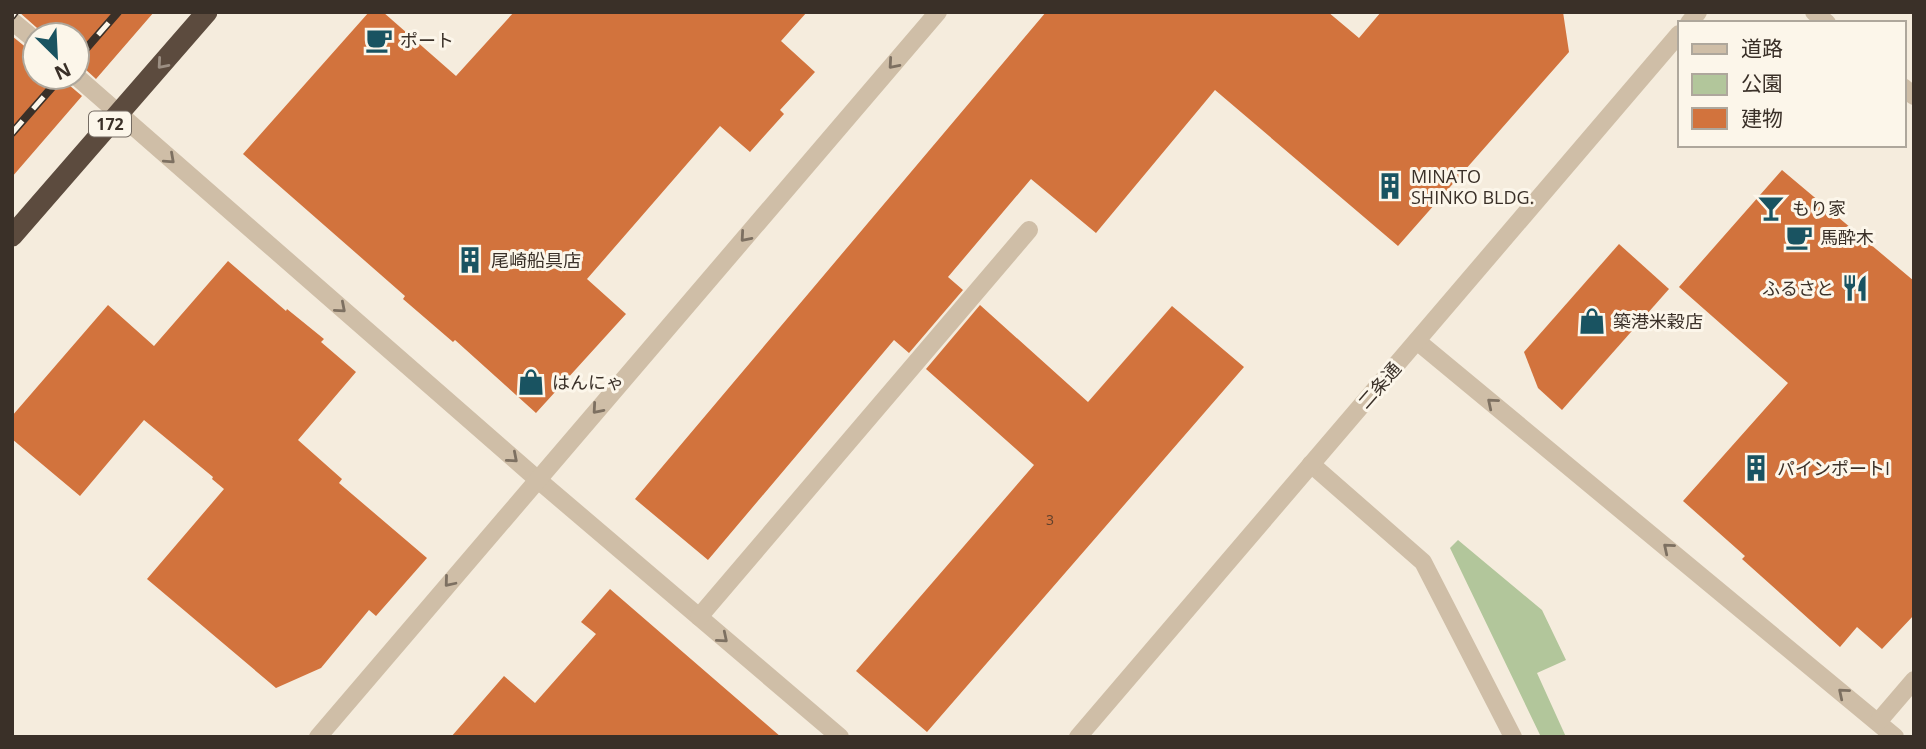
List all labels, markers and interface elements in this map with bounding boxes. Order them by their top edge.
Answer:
north arrow [21,21,91,91]
legend [1678,21,1905,147]
cafe icon: ポート [364,25,394,55]
place label: ポート [400,28,454,52]
text: 道路 [1741,34,1783,62]
one-way arrow [158,55,170,68]
one-way arrow [889,56,902,69]
text: N [51,57,75,87]
text: 公園 [1741,69,1783,97]
text: 建物 [1741,104,1783,132]
road number: 172 [89,112,131,136]
one-way arrow [162,150,175,163]
place label: MINATO SHINKO BLDG. [1411,164,1534,209]
building icon: MINATO SHINKO BLDG. [1375,171,1405,201]
bar icon: もり家 [1756,193,1786,223]
place label: もり家 [1792,196,1846,220]
cafe icon: 馬酔木 [1784,222,1814,252]
place label: 馬酔木 [1820,225,1874,249]
one-way arrow [741,228,753,241]
building icon: 尾崎船具店 [455,245,485,275]
place label: 尾崎船具店 [491,248,581,272]
restaurant icon: ふるさと [1840,273,1870,303]
place label: ふるさと [1762,276,1834,300]
one-way arrow [333,300,346,312]
shop icon: 築港米穀店 [1577,306,1607,336]
place label: 築港米穀店 [1613,309,1703,333]
street label: 二条通 [1352,357,1406,413]
shop icon: はんにゃ [516,367,546,397]
place label: はんにゃ [552,370,624,394]
one-way arrow [1488,398,1500,411]
one-way arrow [593,401,605,414]
one-way arrow [505,450,518,462]
building icon: パインポートI [1741,453,1771,483]
place label: パインポートI [1777,456,1890,480]
house number: 3 [1046,510,1054,529]
one-way arrow [1663,543,1675,556]
one-way arrow [445,574,457,587]
one-way arrow [715,629,728,642]
one-way arrow [1838,689,1851,701]

